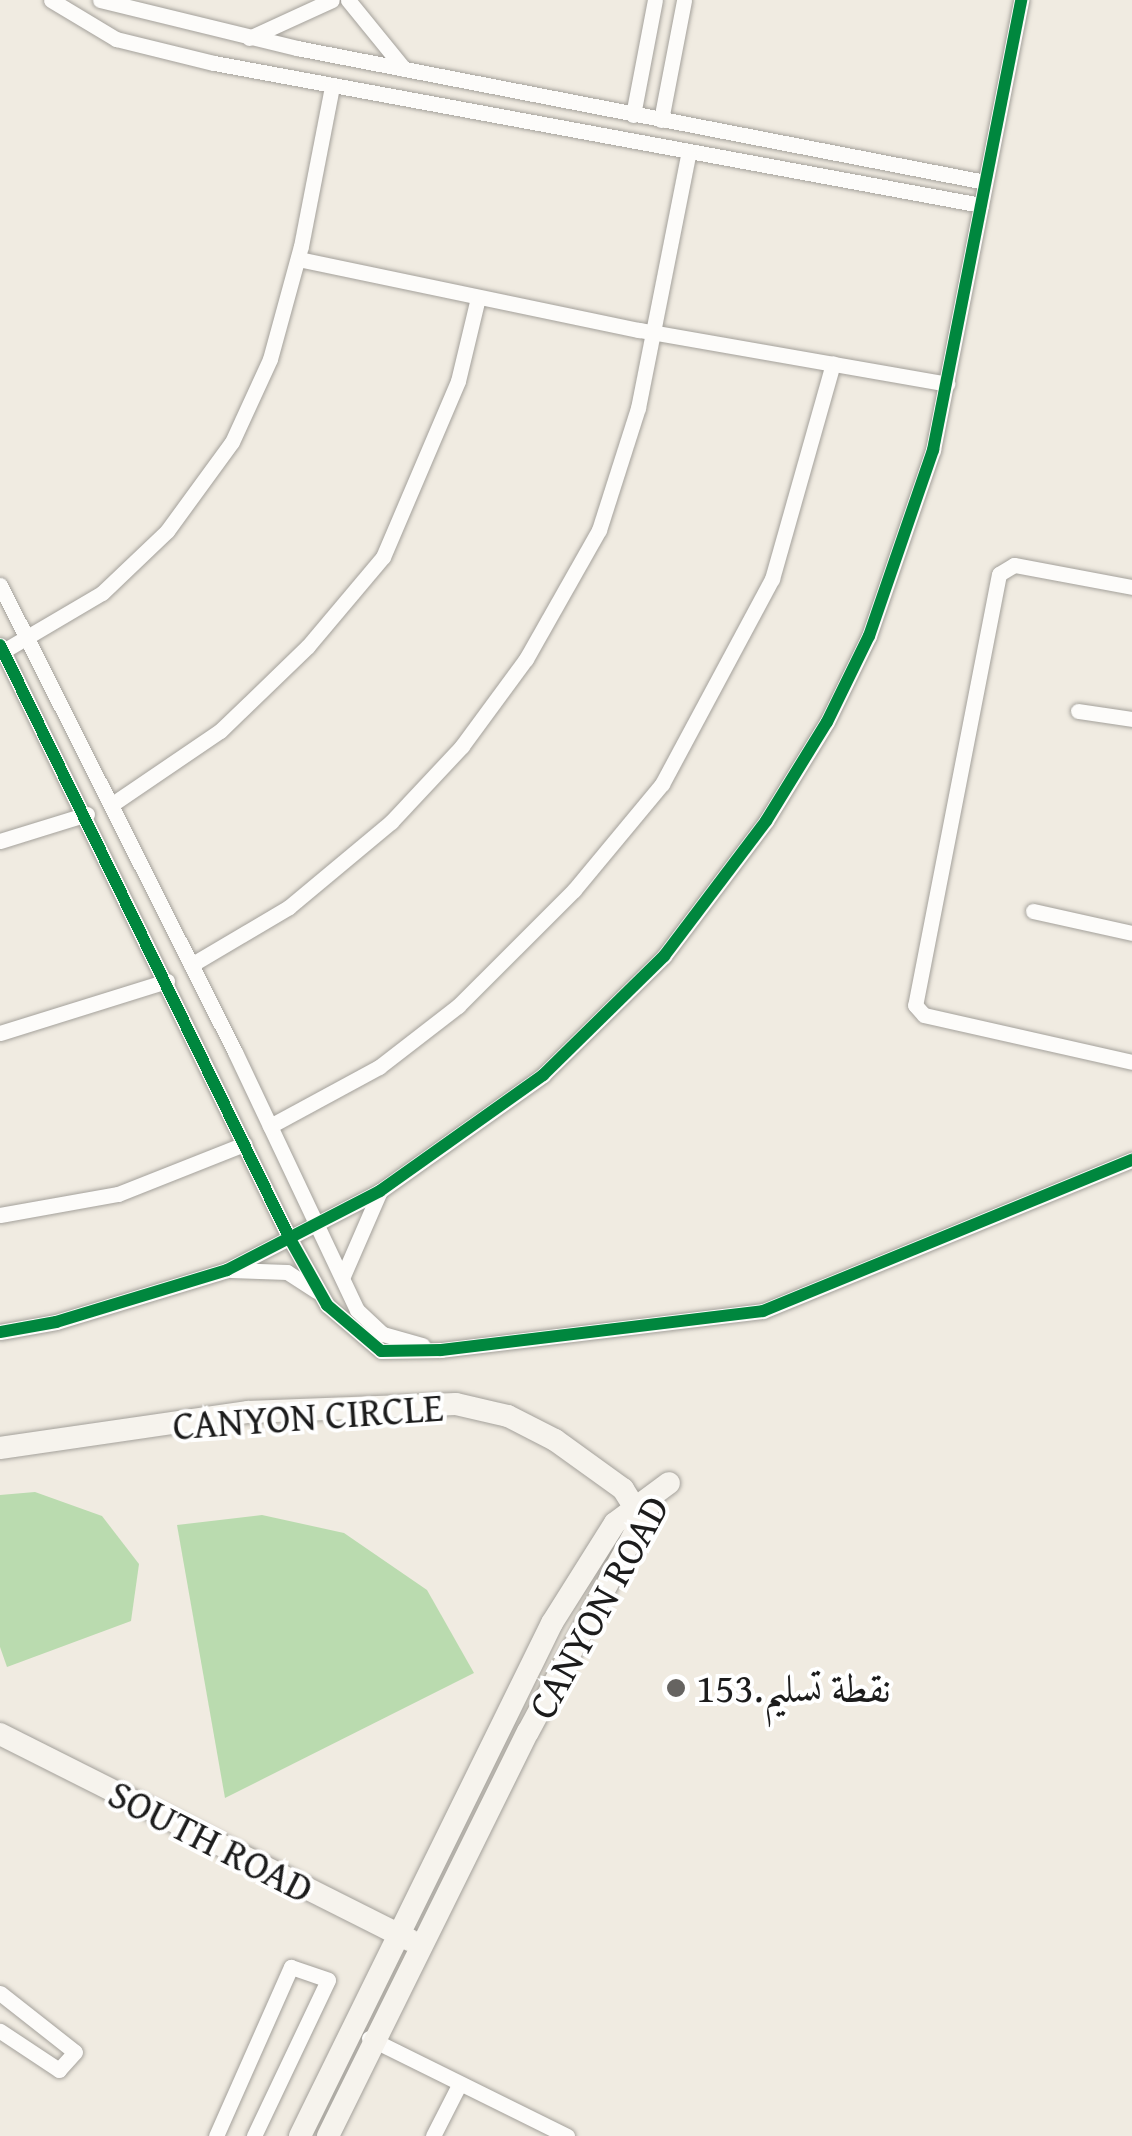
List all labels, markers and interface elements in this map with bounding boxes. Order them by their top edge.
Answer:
street label: CANYON CIRCLE [171,1383,445,1449]
street label: CANYON ROAD [517,1487,679,1727]
place label: نقطة تسليم.153 [696,1664,891,1712]
marker: نقطة تسليم.153 [665,1677,687,1699]
street label: SOUTH ROAD [101,1769,321,1913]

